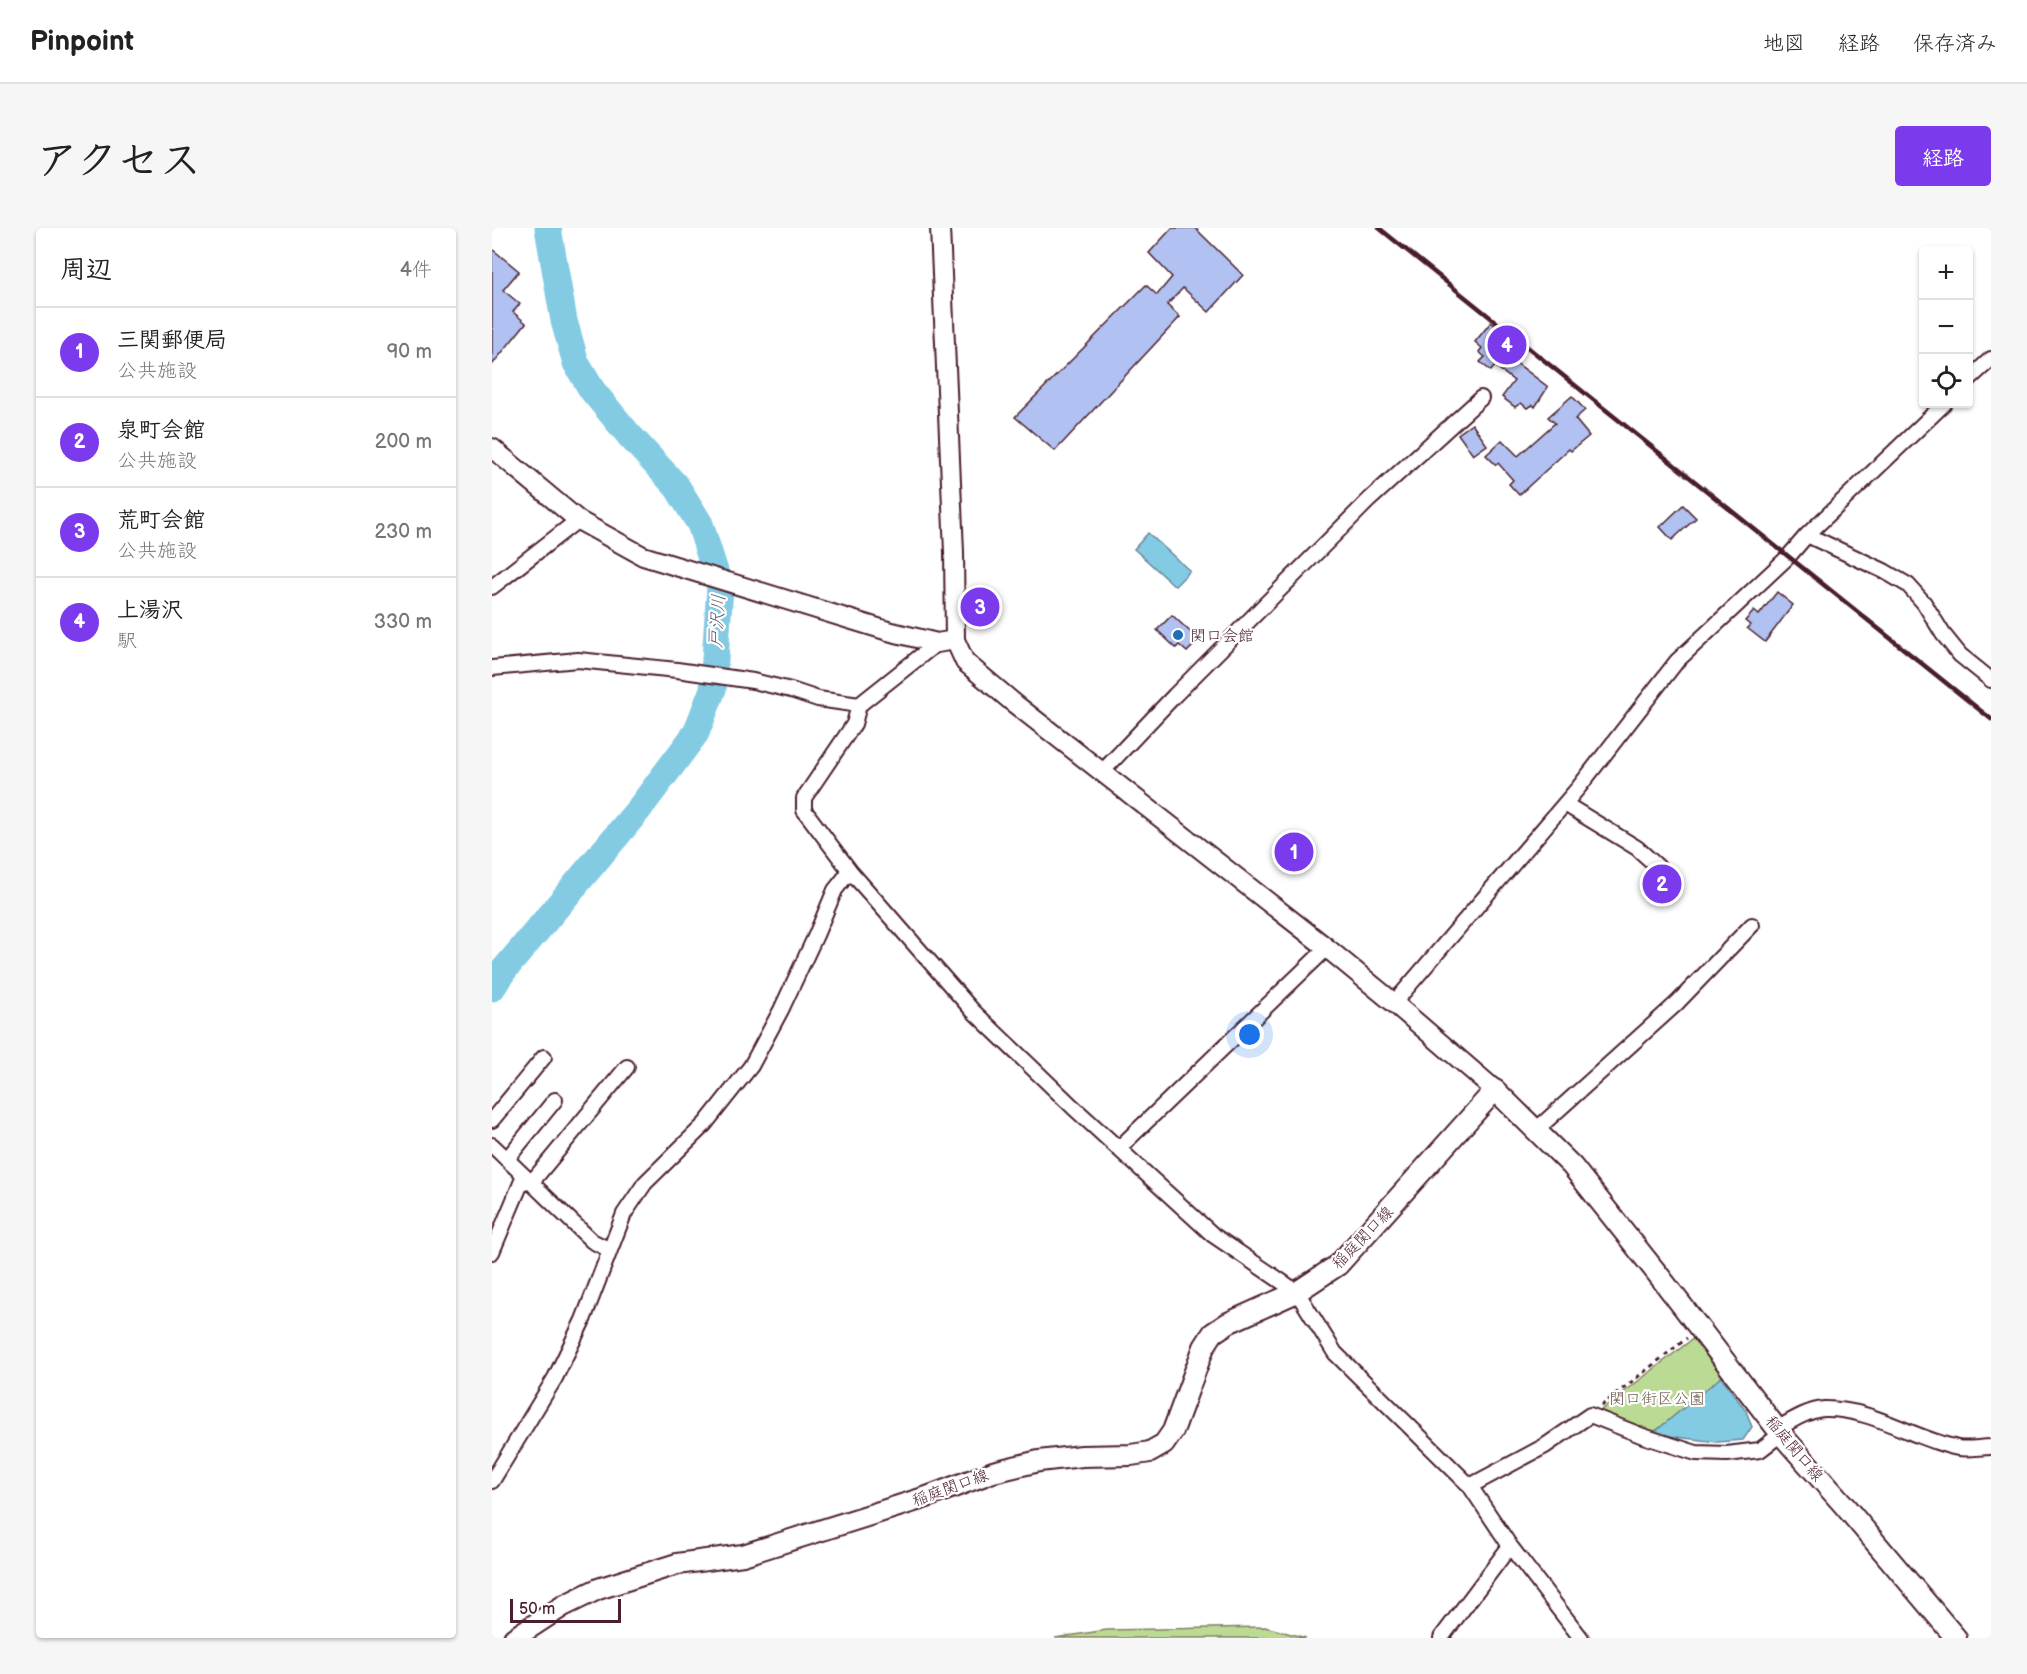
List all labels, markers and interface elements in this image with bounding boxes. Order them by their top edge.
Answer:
text: Pinpoint [30,25,134,58]
text: 地図 [1763,31,1805,56]
text: 経路 [1838,31,1880,56]
text: 保存済み [1913,31,1997,56]
button: 経路 [1895,126,1991,186]
text: アクセス [36,136,201,187]
map controls [1919,246,1973,408]
button: + [1919,246,1973,300]
text: 周辺 [60,255,112,286]
text: 4件 [400,258,432,282]
button: − [1919,300,1973,354]
pin: 4 [1488,322,1526,368]
text: 三関郵便局 [117,327,227,354]
text: 1 [75,340,84,364]
text: 90 m [387,340,432,364]
button: locate [1919,354,1973,408]
text: 公共施設 [117,359,197,383]
text: 泉町会館 [117,417,205,444]
text: 2 [74,430,85,454]
text: 200 m [375,430,432,454]
text: 公共施設 [117,449,197,473]
text: 荒町会館 [117,507,205,534]
text: 3 [74,520,85,544]
text: 230 m [375,520,432,544]
text: 公共施設 [117,539,197,563]
pin: 3 [960,584,1000,629]
water label: 戸沢川 [705,593,730,649]
text: 上湯沢 [117,597,183,624]
text: 4 [74,610,85,634]
text: 330 m [374,610,432,634]
place label: 関口会館 [1190,627,1254,646]
marker: 関口会館 [1171,628,1185,642]
text: 駅 [117,629,137,653]
pin: 1 [1274,830,1314,874]
pin: 2 [1642,862,1682,906]
your location [1235,1020,1264,1049]
street label: 稲庭関口線 [1328,1203,1398,1273]
park label: 関口街区公園 [1609,1390,1705,1409]
street label: 稲庭関口線 [1761,1412,1827,1486]
street label: 稲庭関口線 [910,1466,991,1511]
scale bar [510,1596,621,1624]
text: 50 m [519,1600,555,1619]

